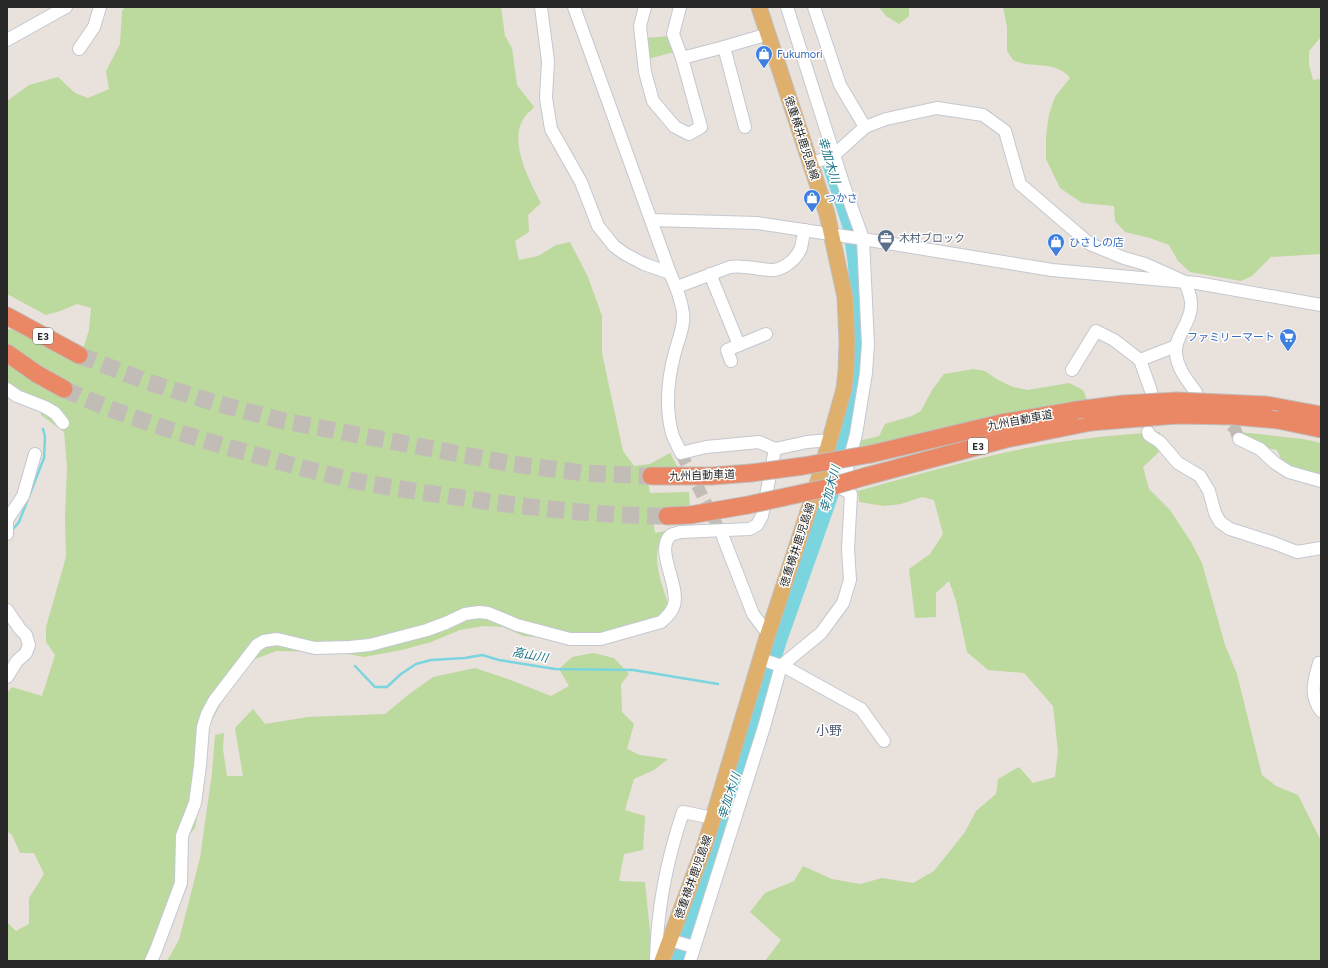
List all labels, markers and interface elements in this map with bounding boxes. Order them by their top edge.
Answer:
shop icon: Fukumori [754,44,774,69]
place label: Fukumori [777,48,823,61]
street label: 徳重横井鹿児島線 [782,94,821,182]
water label: 幸加木川 [815,135,843,187]
shop icon: つかさ [802,188,822,213]
place label: つかさ [825,192,858,205]
office icon: 木村ブロック [876,228,896,253]
place label: 木村ブロック [899,232,965,245]
shop icon: ひさしの店 [1046,232,1066,257]
place label: ひさしの店 [1069,236,1124,249]
supermarket icon: ファミリーマート [1278,327,1298,352]
road number: E3 [33,328,53,344]
place label: ファミリーマート [1187,331,1275,344]
street label: 九州自動車道 [986,408,1054,433]
road number: E3 [968,438,988,454]
water label: 幸加木川 [817,462,843,514]
street label: 九州自動車道 [669,468,735,483]
street label: 徳重横井鹿児島線 [778,501,817,589]
water label: 高山川 [511,645,551,666]
district label: 小野 [816,723,842,738]
water label: 幸加木川 [715,769,744,821]
street label: 徳重横井鹿児島線 [672,834,715,921]

